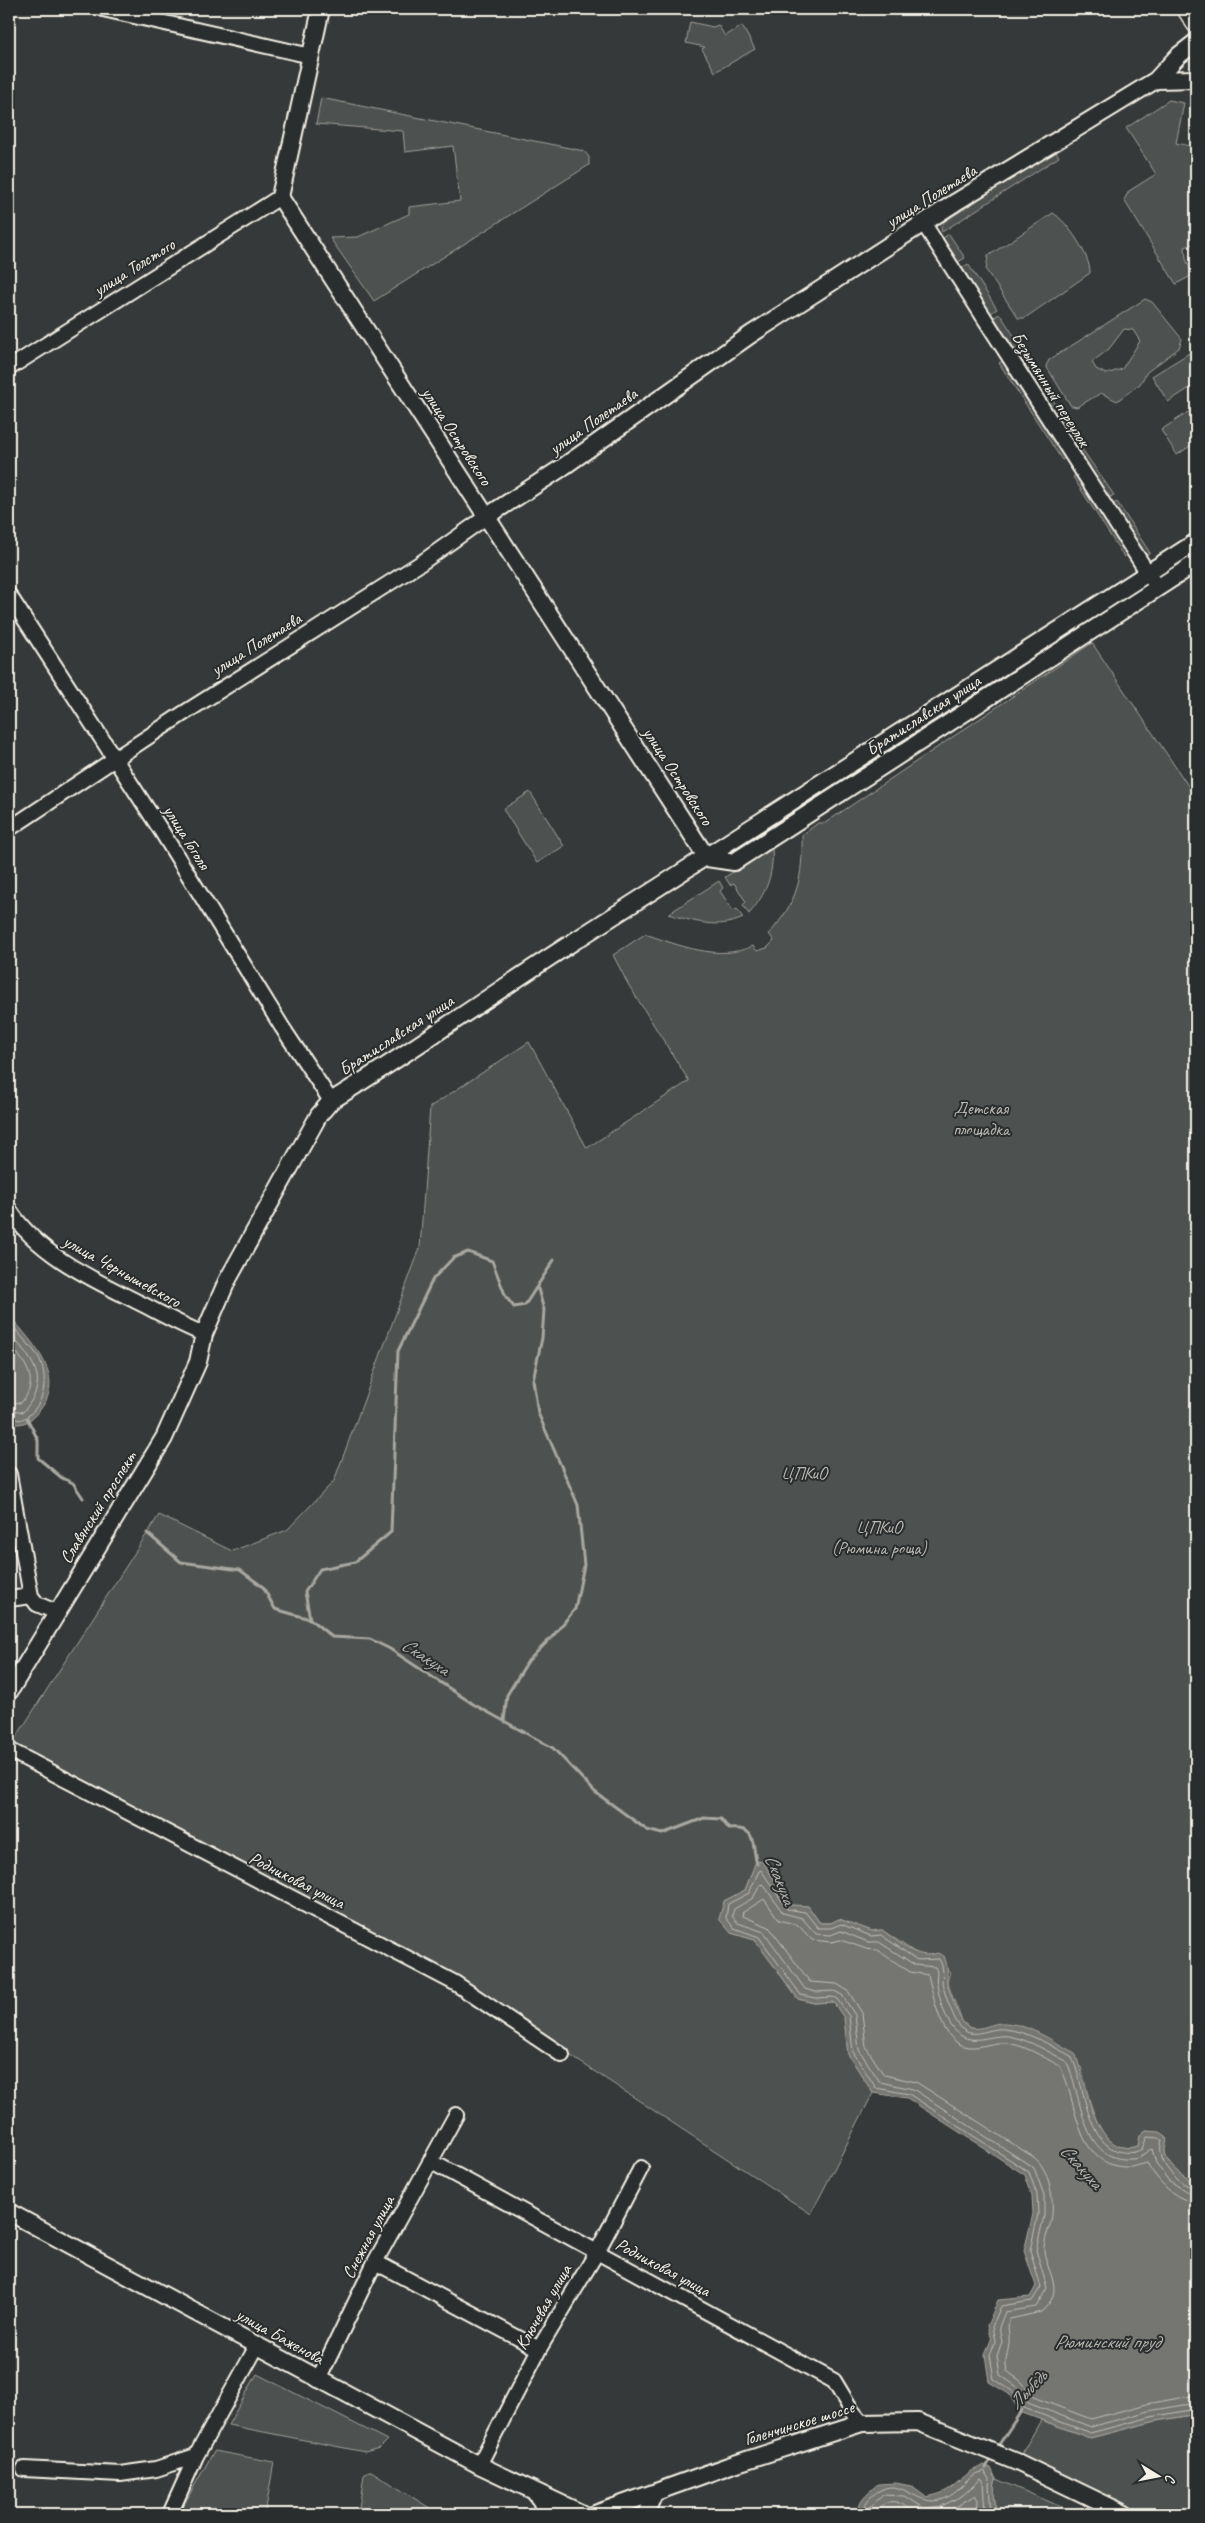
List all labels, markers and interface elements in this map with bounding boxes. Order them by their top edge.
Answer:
street label: улица Полетаева [881,159,982,233]
street label: улица Толстого [88,232,180,301]
street label: Безымянный переулок [1006,327,1096,453]
street label: улица Островского [417,382,498,491]
street label: улица Полетаева [544,382,643,460]
street label: улица Полетаева [206,607,307,681]
street label: Братиславская улица [862,669,986,760]
street label: улица Островского [638,722,719,831]
street label: улица Гоголя [158,800,216,875]
street label: Братиславская улица [335,989,459,1080]
park label: Детская площадка [953,1097,1011,1140]
street label: улица Чернышевского [59,1229,186,1313]
street label: Славянский проспект [55,1446,142,1567]
park label: ЦПКиО [781,1462,829,1484]
park label: ЦПКиО (Рюмина роща) [831,1516,928,1559]
water label: Скакуха [397,1633,456,1682]
street label: Родниковая улица [246,1847,350,1914]
water label: Скакуха [759,1851,802,1910]
water label: Скакуха [1055,2139,1109,2196]
street label: Снежная улица [337,2190,400,2282]
street label: Родниковая улица [612,2233,716,2302]
street label: Ключевая улица [510,2260,577,2353]
street label: улица Баженова [231,2302,329,2370]
water label: Рюминский пруд [1055,2330,1164,2354]
water label: Лыбедь [1003,2363,1054,2414]
street label: Голенчинское шоссе [741,2396,858,2450]
north arrow [1132,2450,1182,2500]
text: С [1161,2473,1179,2485]

